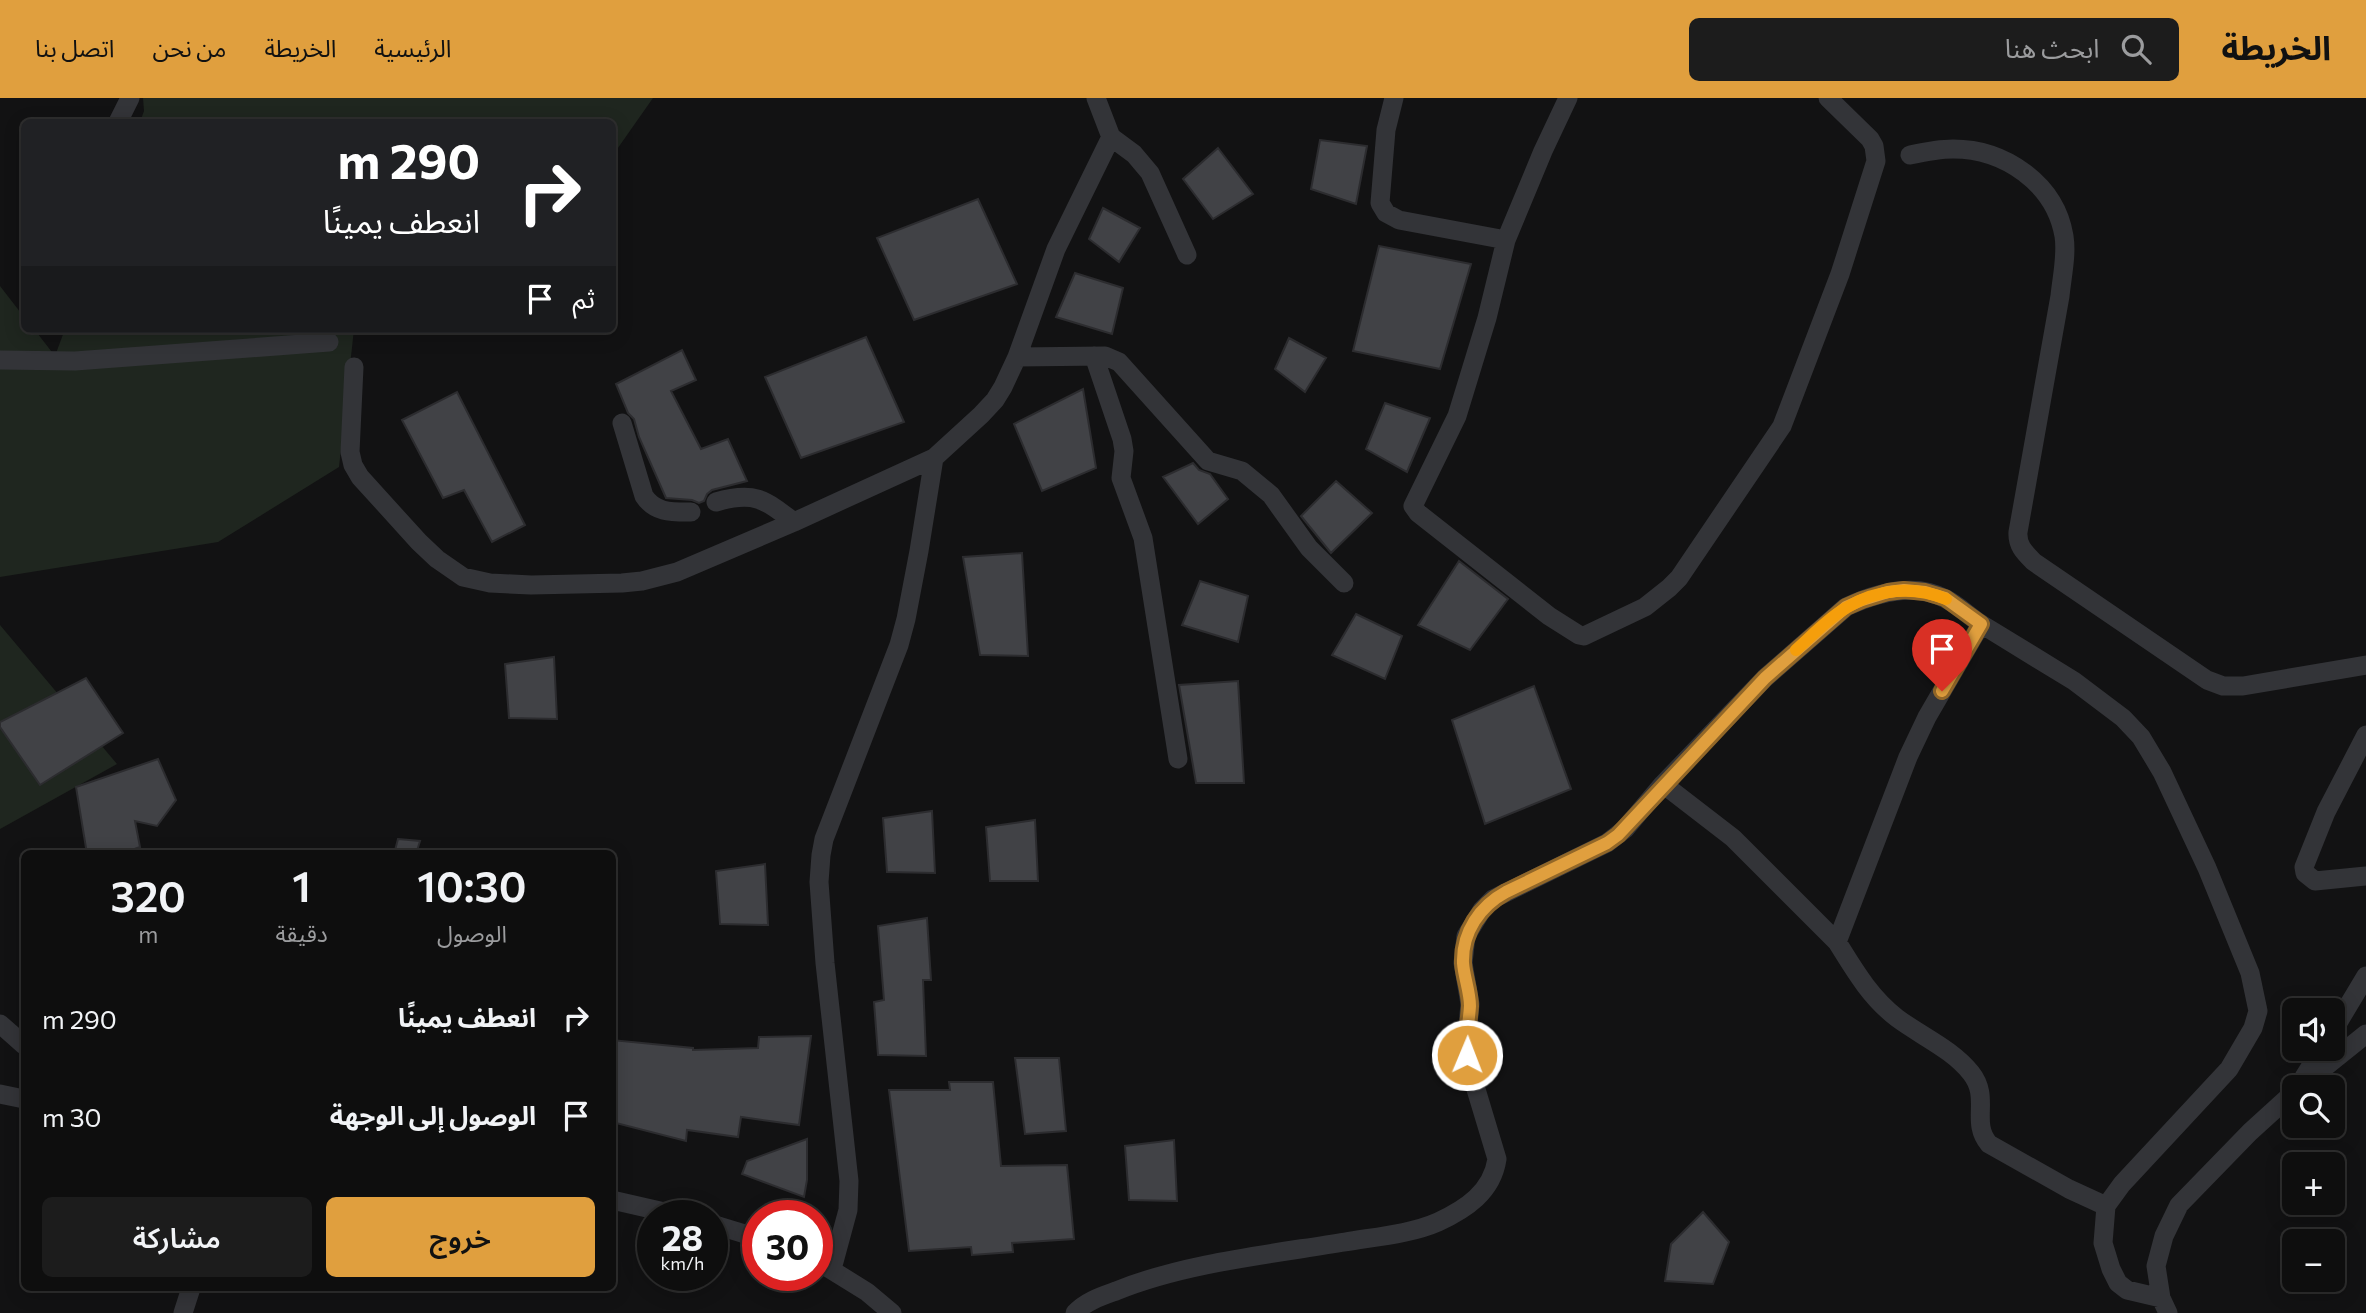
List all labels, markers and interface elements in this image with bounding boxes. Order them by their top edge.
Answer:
search box [1689,18,2179,81]
text: الخريطة [2221,26,2331,67]
icon: search [2117,30,2155,68]
text: ابحث هنا [2005,32,2099,63]
text: اتصل بنا [35,33,114,62]
text: من نحن [152,33,226,62]
text: الخريطة [264,33,336,62]
text: الرئيسية [374,33,452,62]
text: 290 m [338,129,480,189]
icon: right [504,147,595,238]
text: انعطف يمينًا [323,200,480,240]
icon: arrive [521,280,559,318]
text: ثم [573,282,595,313]
pin [1912,619,1972,691]
icon: arrive [1923,630,1961,668]
text: 1 [292,859,311,911]
text: 10:30 [417,859,526,911]
text: 320 [111,869,186,921]
text: دقيقة [275,919,328,947]
text: الوصول [437,919,507,947]
text: m [138,920,158,948]
map controls [2282,998,2345,1292]
button: sound [2282,998,2345,1061]
icon: right [557,999,595,1037]
text: انعطف يمينًا [398,1001,536,1032]
text: 290 m [42,1003,117,1034]
position arrow [1430,1018,1504,1092]
button: search [2282,1075,2345,1138]
icon: arrive [557,1097,595,1135]
text: الوصول إلى الوجهة [330,1099,536,1130]
text: 30 m [42,1101,101,1132]
button: + [2282,1152,2345,1215]
button: مشاركة [42,1197,312,1277]
button: خروج [326,1197,595,1277]
speed limit sign: 30 [742,1200,833,1291]
text: 28 [662,1215,703,1258]
button: − [2282,1229,2345,1292]
text: km/h [661,1252,704,1274]

